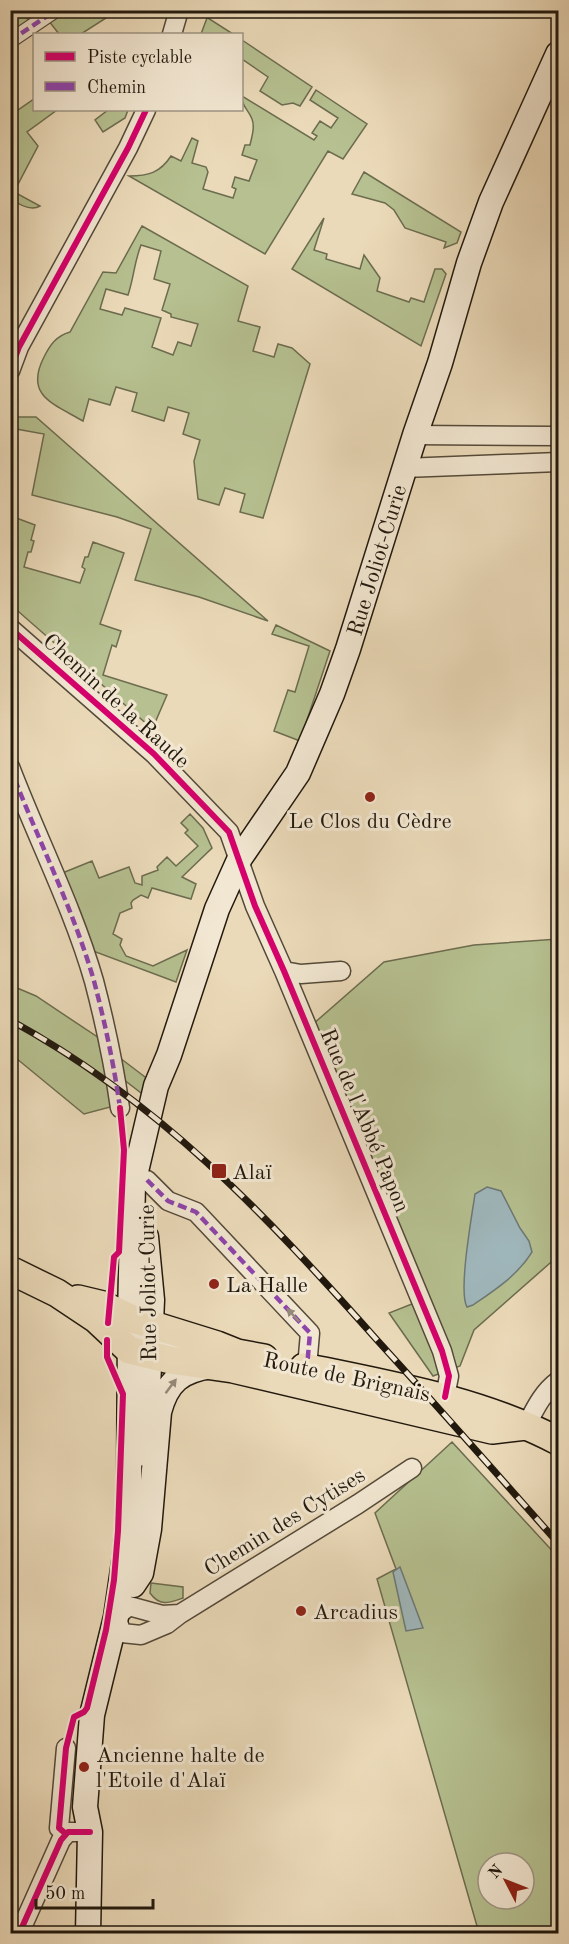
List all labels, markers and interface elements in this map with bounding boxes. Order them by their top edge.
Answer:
legend [33,33,243,111]
text: Piste cyclable [87,49,192,67]
text: Chemin [87,79,146,97]
street label: Rue Joliot-Curie [344,482,411,639]
street label: Chemin de la Raude [38,630,193,773]
marker: Le Clos du Cèdre [363,790,377,804]
place label: Le Clos du Cèdre [288,811,452,833]
street label: Rue de l'Abbé Papon [315,1026,413,1216]
marker: Alaï [210,1162,228,1180]
place label: Alaï [232,1162,273,1184]
street label: Rue Joliot-Curie [137,1204,161,1362]
place label: La Halle [226,1275,308,1297]
marker: La Halle [207,1277,221,1291]
one-way arrow [286,1308,300,1323]
street label: Route de Brignais [261,1349,432,1406]
one-way arrow [165,1379,177,1394]
street label: Chemin des Cytises [201,1464,369,1581]
place label: Arcadius [313,1602,398,1624]
marker: Arcadius [294,1604,308,1618]
place label: Ancienne halte de l'Etoile d'Alaï [96,1745,265,1792]
marker: Ancienne halte de l'Etoile d'Alaï [77,1760,91,1774]
north arrow [476,1851,536,1911]
text: N [486,1862,507,1882]
scale bar [36,1872,153,1910]
text: 50 m [45,1885,85,1903]

